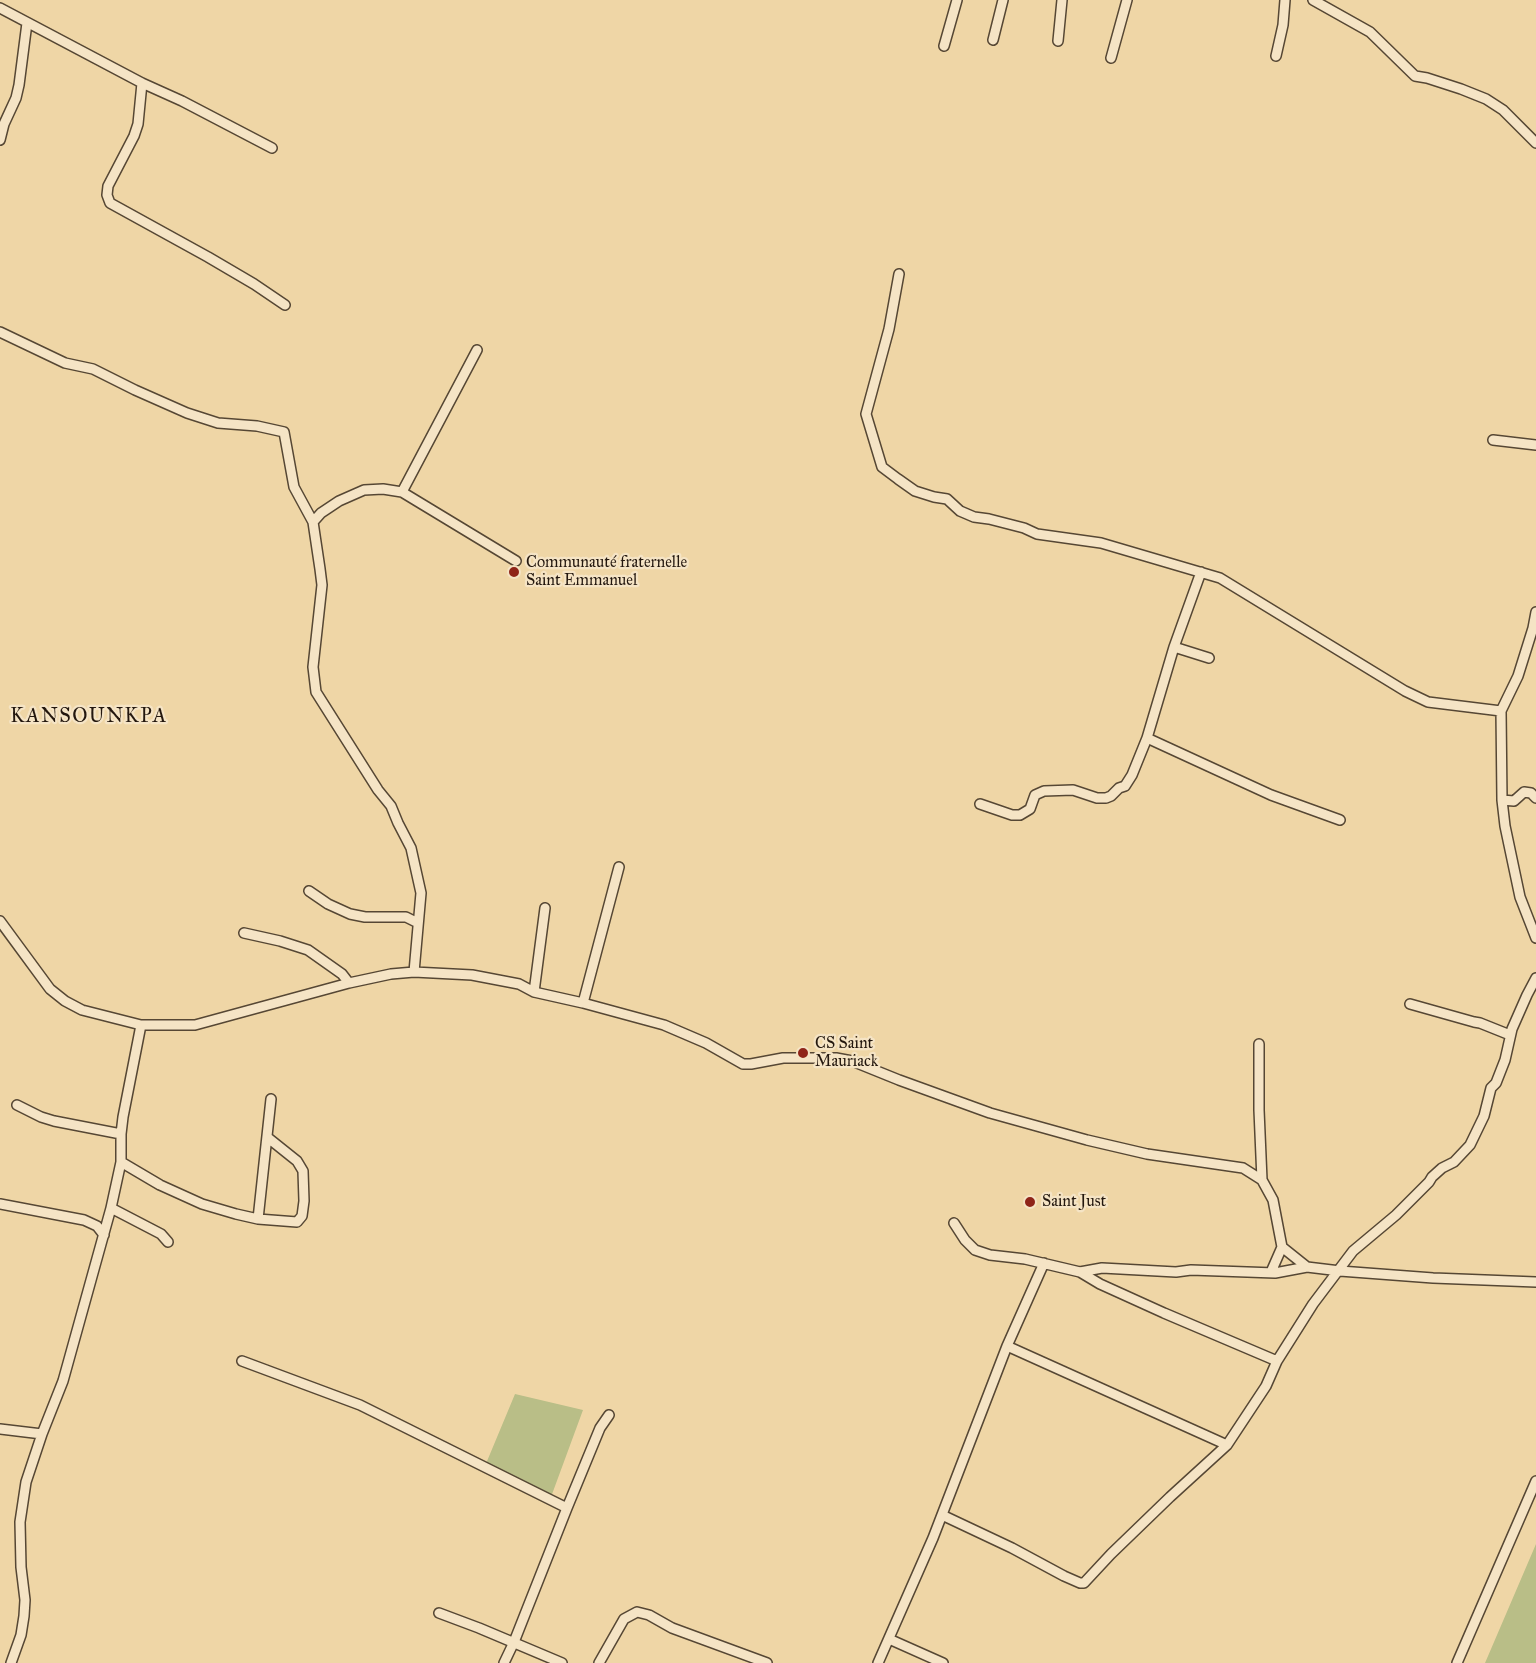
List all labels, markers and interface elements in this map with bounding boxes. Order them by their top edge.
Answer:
place label: Communauté fraternelle Saint Emmanuel [526,553,687,591]
marker: Communauté fraternelle Saint Emmanuel [507,565,521,579]
district label: KANSOUNKPA [10,705,168,729]
place label: CS Saint Mauriack [815,1034,878,1072]
marker: CS Saint Mauriack [796,1046,810,1060]
place label: Saint Just [1042,1192,1106,1212]
marker: Saint Just [1023,1195,1037,1209]

